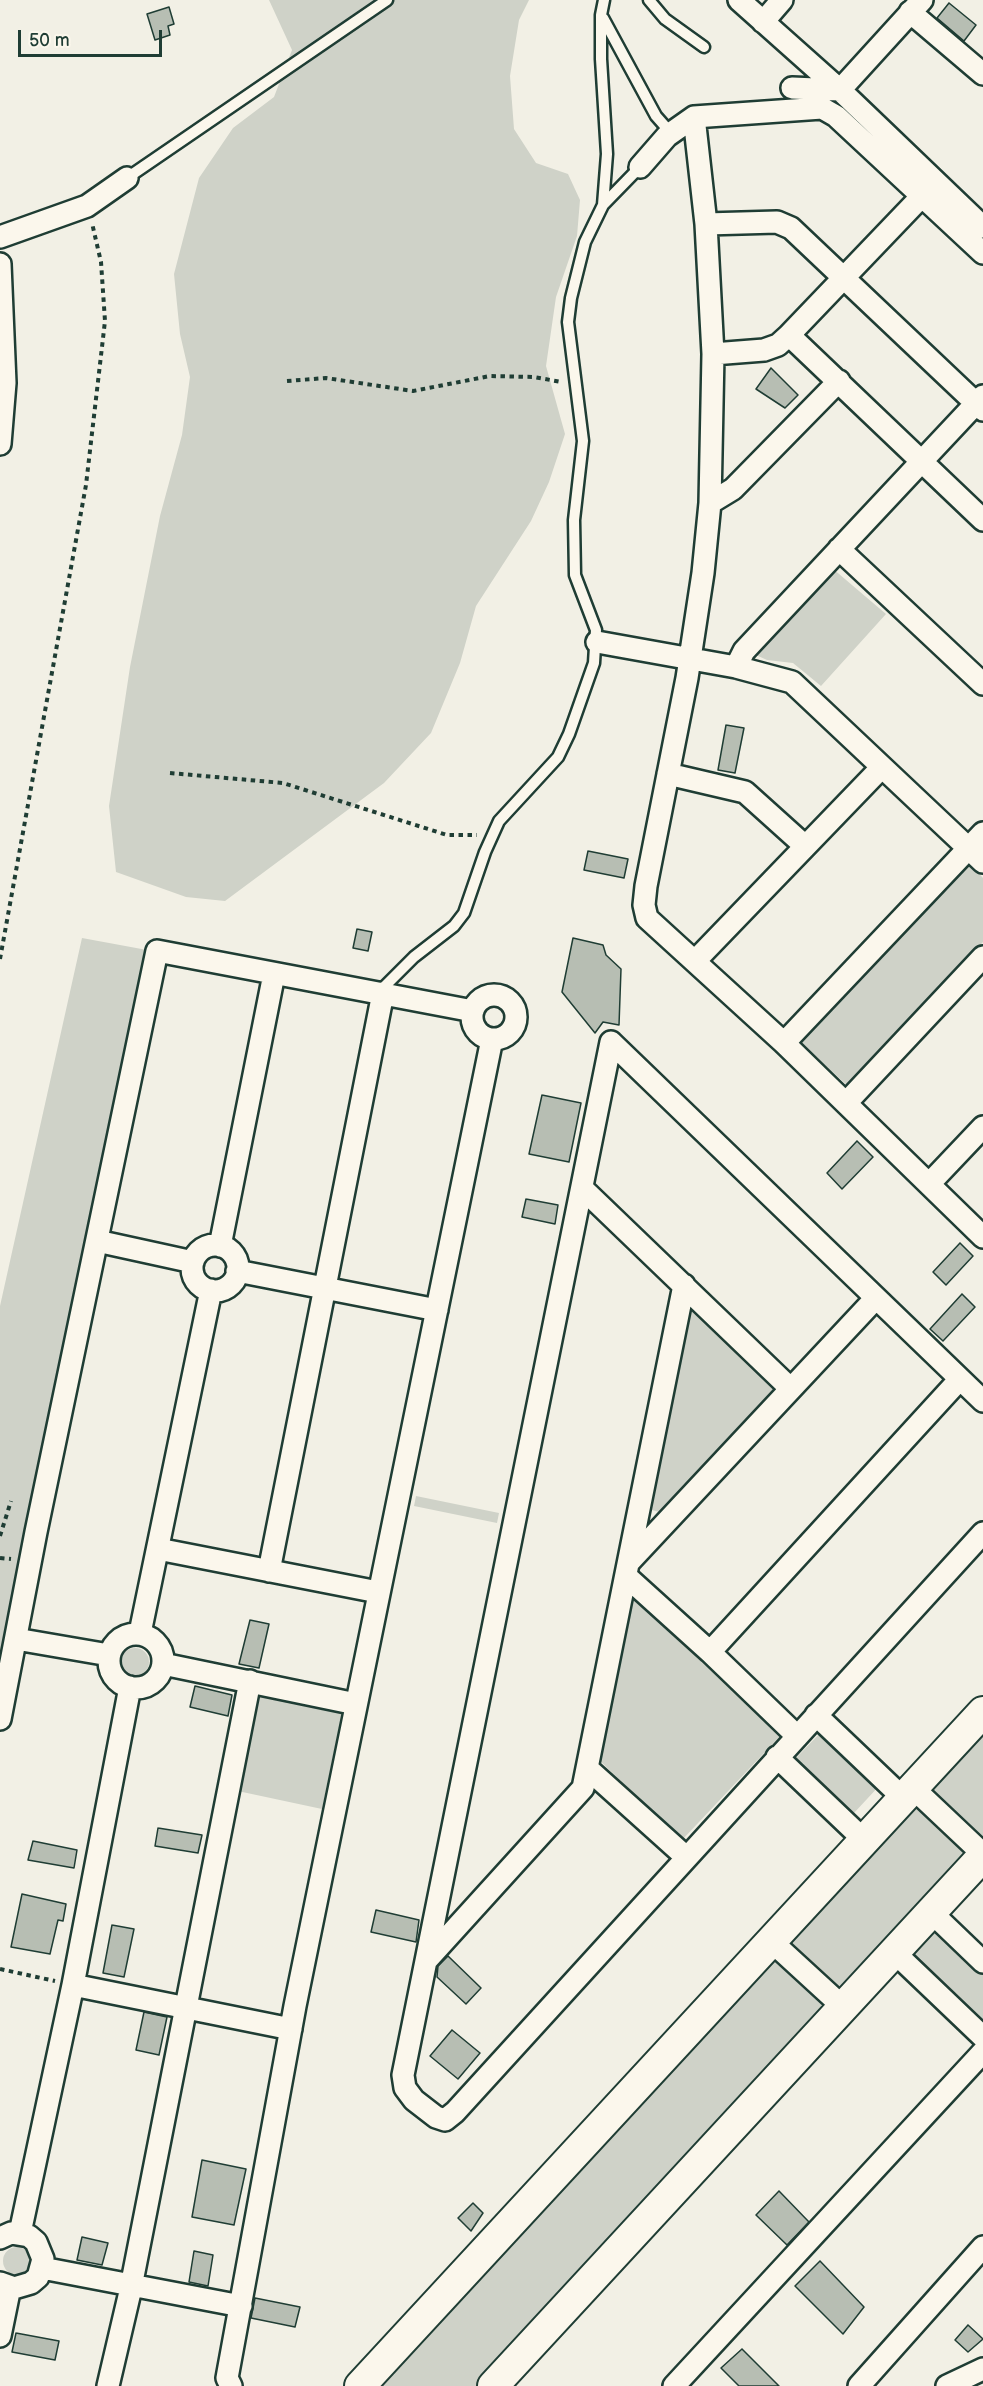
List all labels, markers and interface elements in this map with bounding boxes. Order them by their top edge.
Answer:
scale bar [21,18,165,56]
text: 50 m [29,30,70,51]

